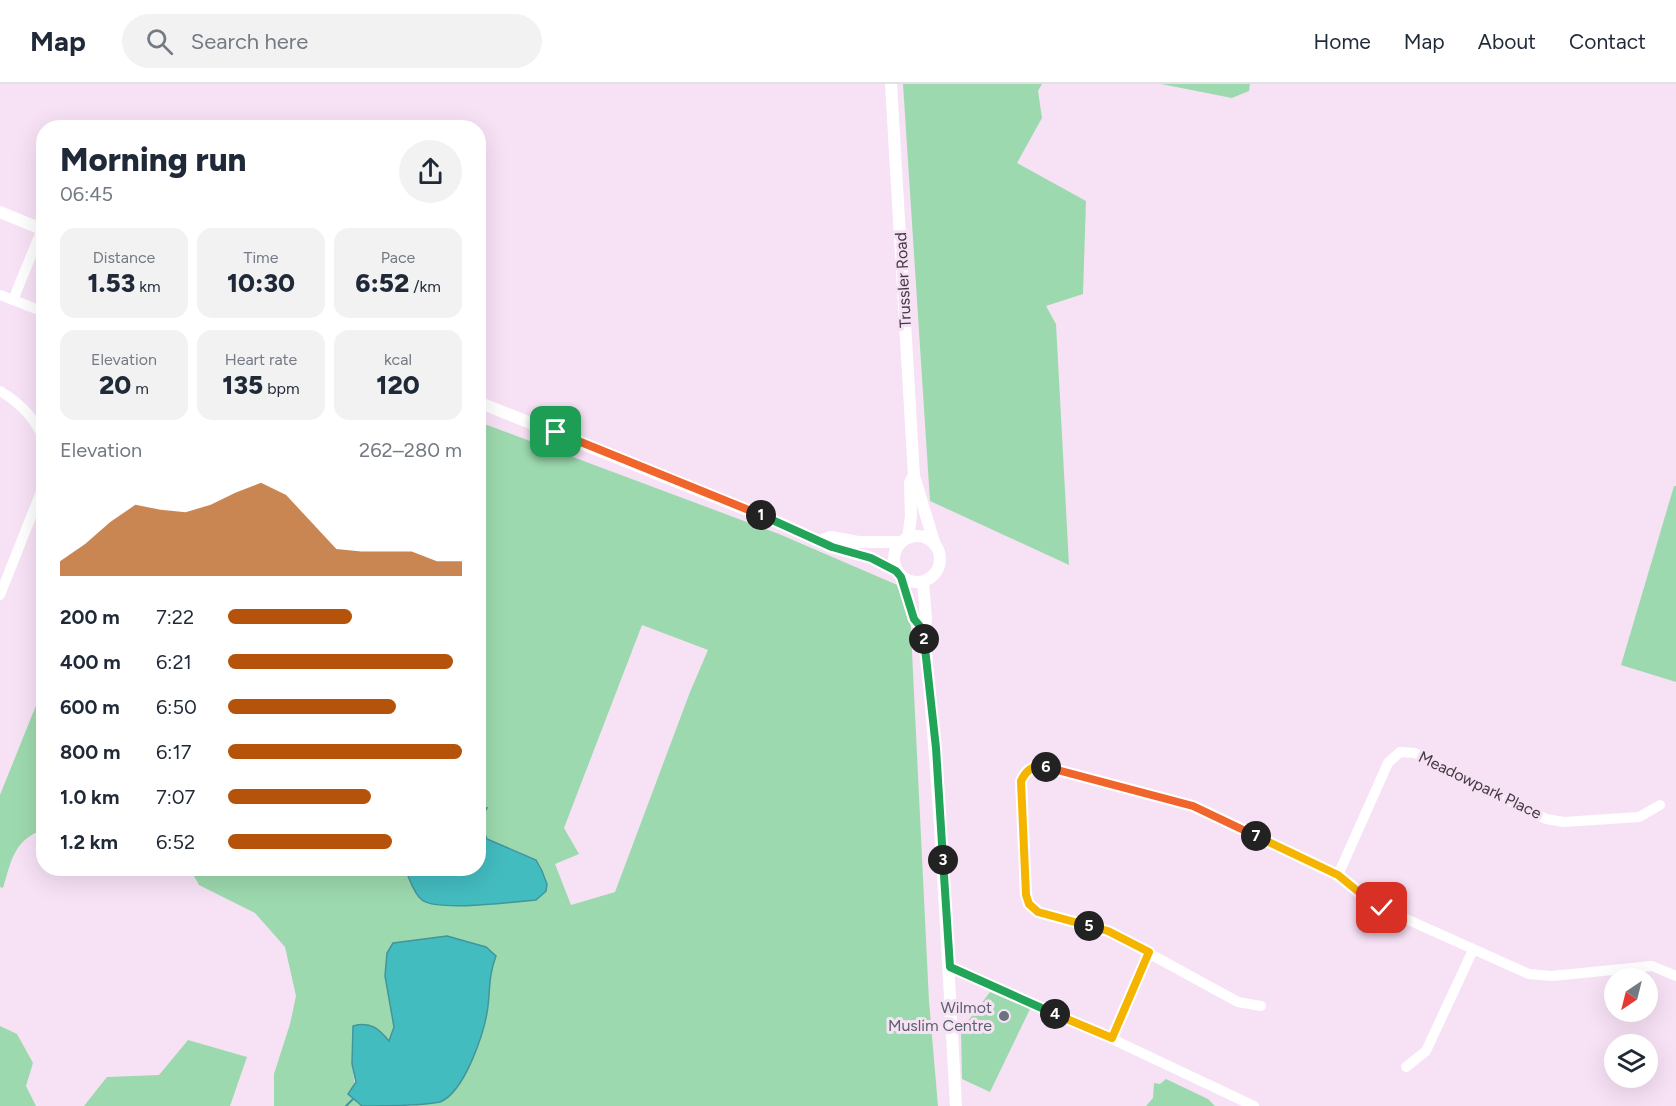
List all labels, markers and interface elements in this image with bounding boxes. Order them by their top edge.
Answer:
search box [122,14,542,68]
text: Map [30,24,86,58]
icon: search [143,25,176,58]
text: Search here [191,28,308,55]
text: Home [1314,29,1371,54]
text: Map [1404,29,1445,54]
text: About [1478,29,1536,54]
text: Contact [1569,29,1646,54]
text: Morning run [60,140,246,179]
button: share [399,140,462,203]
text: 06:45 [60,182,113,206]
street label: Trussler Road [891,232,915,328]
text: Distance [93,248,155,267]
text: Time [244,248,278,267]
text: Pace [381,248,415,267]
text: 1.53 [87,267,135,299]
text: 10:30 [227,267,295,299]
text: 6:52 [355,267,409,299]
text: km [135,277,161,296]
text: /km [409,277,441,296]
text: Elevation [91,350,157,369]
text: Heart rate [225,350,297,369]
text: kcal [384,350,412,369]
text: 20 [99,369,131,401]
text: 135 [222,369,263,401]
text: 120 [376,369,420,401]
text: m [131,379,149,398]
text: bpm [263,379,300,398]
pin [530,406,581,457]
icon: arrive [539,415,572,448]
text: Elevation [60,438,142,462]
text: 262–280 m [359,438,462,462]
pin: 1 [746,500,776,530]
text: 1 [758,505,764,524]
text: 200 m [60,605,120,629]
text: 7:22 [156,605,194,629]
pin: 2 [909,624,939,654]
text: 2 [919,629,929,648]
text: 400 m [60,650,121,674]
text: 6:21 [156,650,192,674]
text: 600 m [60,695,120,719]
text: 6:50 [156,695,197,719]
text: 800 m [60,740,120,764]
text: 6:17 [156,740,191,764]
street label: Meadowpark Place [1415,747,1545,823]
pin: 6 [1031,752,1061,782]
text: 6 [1041,757,1051,776]
text: 1.0 km [60,785,119,809]
text: 7:07 [156,785,195,809]
pin: 7 [1241,821,1271,851]
text: 7 [1252,826,1260,845]
text: 1.2 km [60,830,118,854]
text: 6:52 [156,830,195,854]
pin: 3 [928,845,958,875]
text: 3 [939,850,947,869]
pin [1356,882,1407,933]
icon: check [1365,891,1398,924]
pin: 5 [1074,911,1104,941]
text: 5 [1084,916,1094,935]
north arrow [1604,968,1658,1022]
map controls [1604,968,1658,1088]
place label: Wilmot Muslim Centre [888,998,992,1035]
pin: 4 [1040,999,1070,1029]
text: 4 [1050,1004,1060,1023]
marker: Wilmot Muslim Centre [997,1009,1011,1023]
button: layers [1604,1034,1658,1088]

